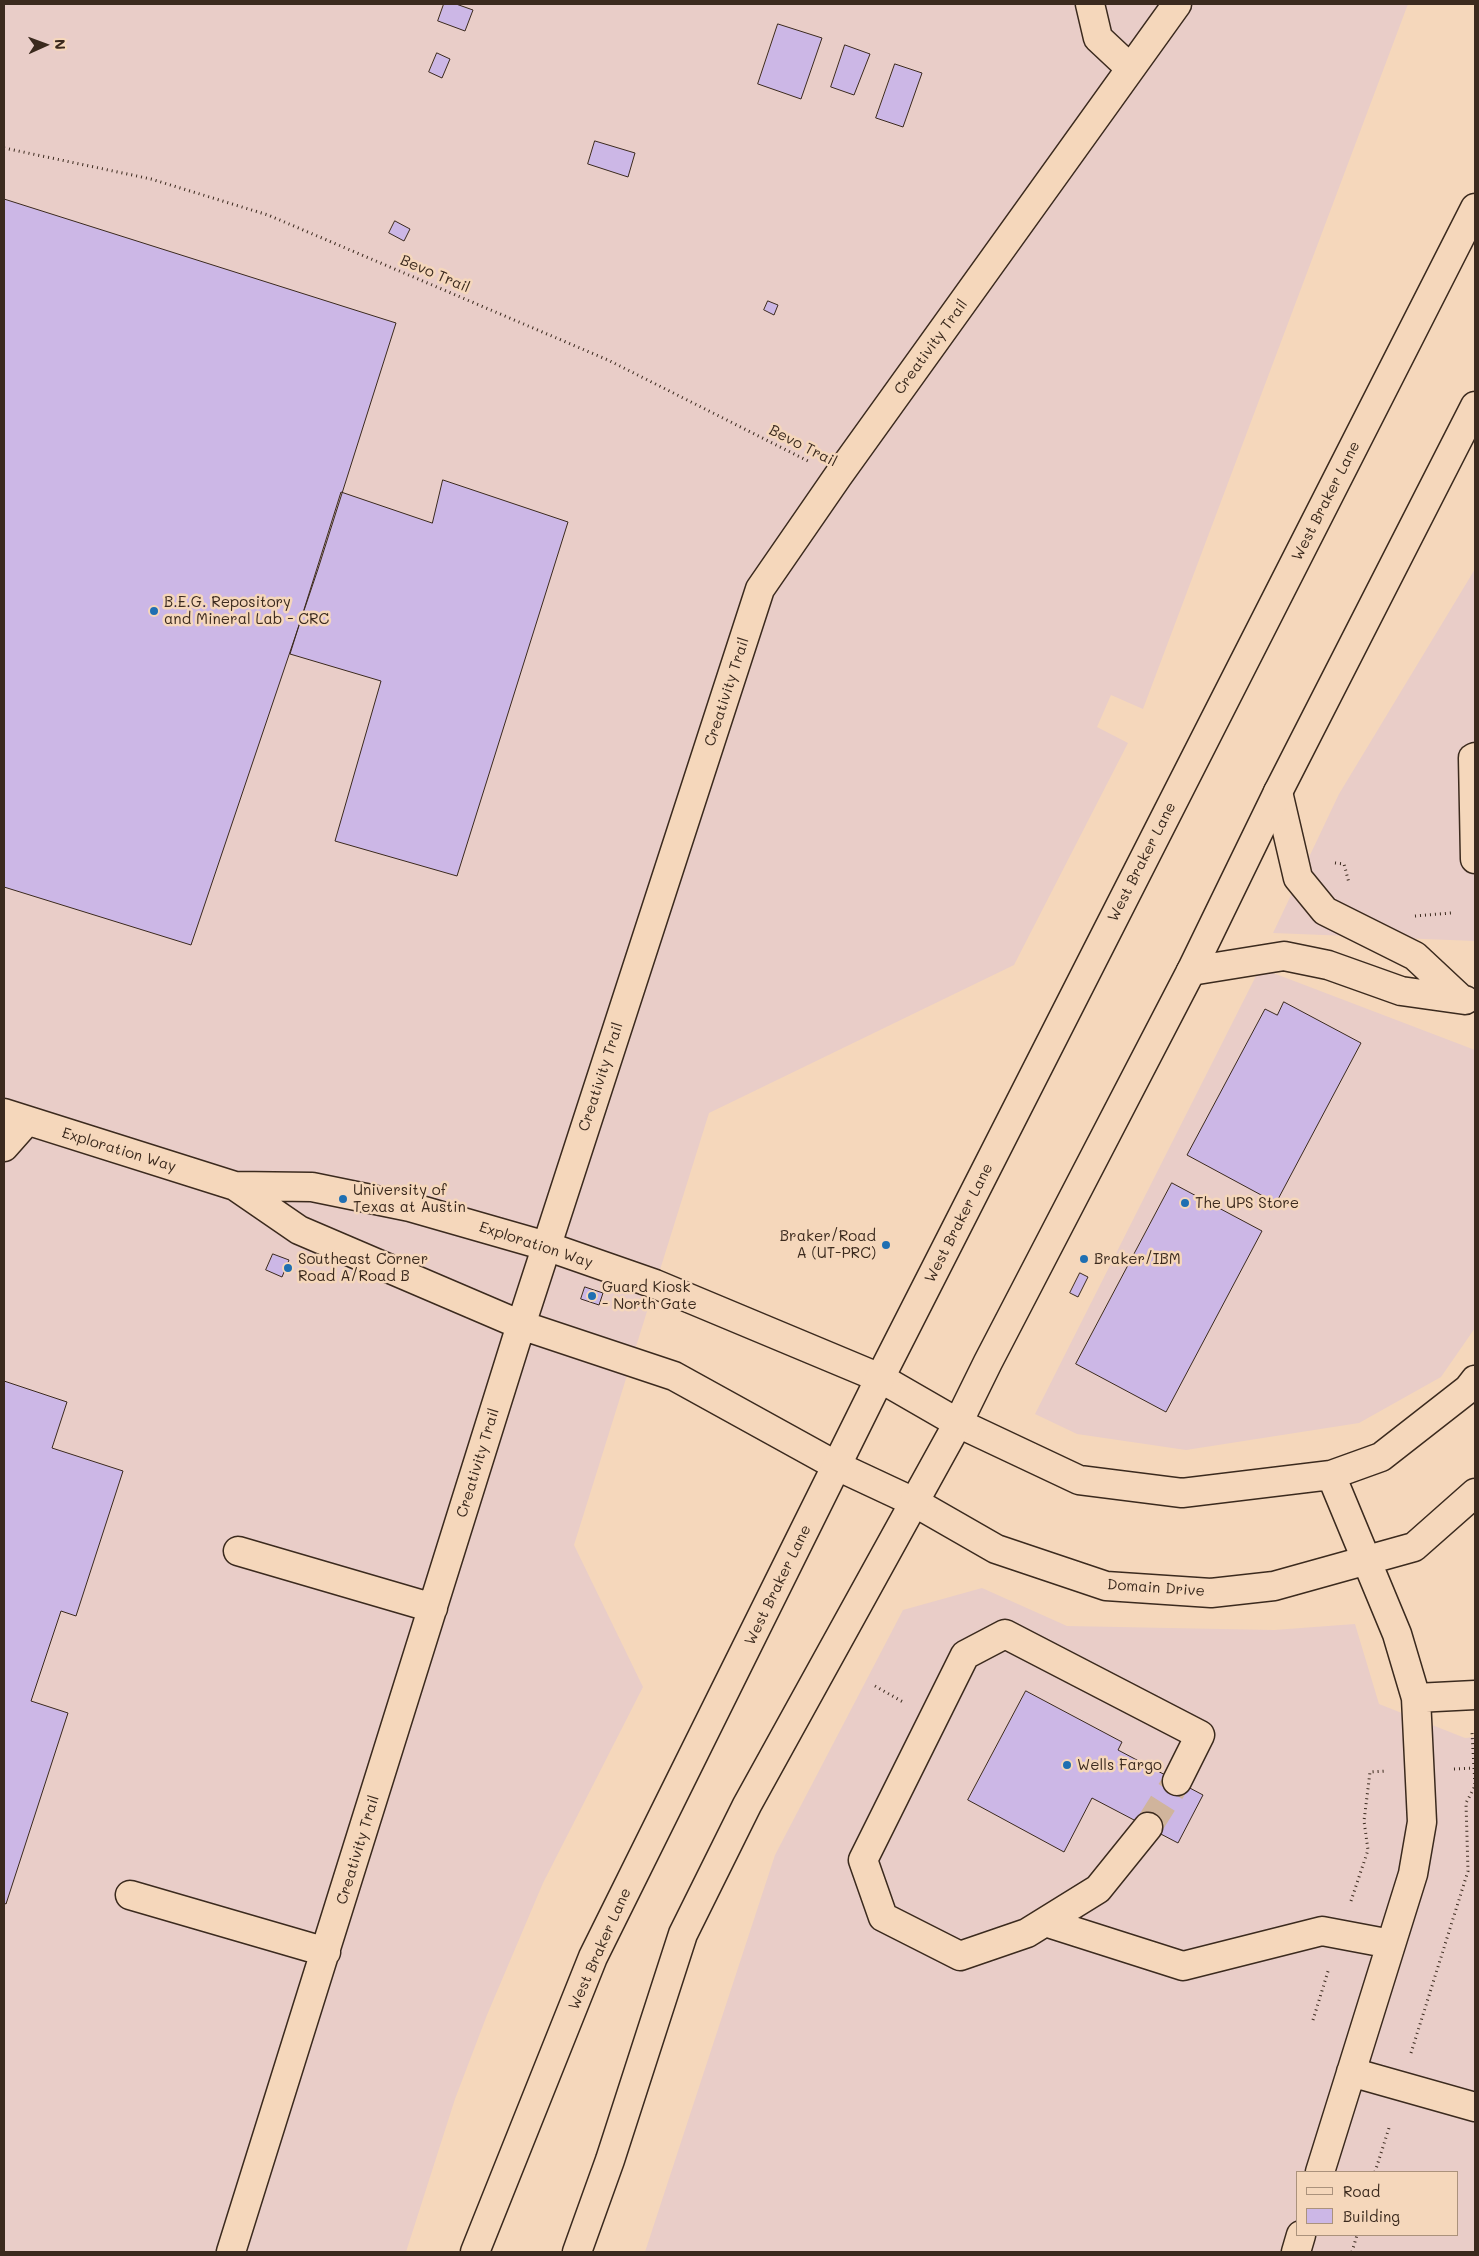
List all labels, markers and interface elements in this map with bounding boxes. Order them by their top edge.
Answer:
north arrow [20,20,70,70]
text: N [51,39,70,50]
street label: Bevo Trail [398,251,472,297]
street label: Creativity Trail [890,296,972,398]
street label: Bevo Trail [766,421,840,471]
street label: West Braker Lane [1288,438,1364,564]
place label: B.E.G. Repository and Mineral Lab - CRC [164,593,329,628]
marker: B.E.G. Repository and Mineral Lab - CRC [148,605,160,617]
street label: Creativity Trail [701,635,753,749]
street label: West Braker Lane [1104,799,1180,925]
street label: Creativity Trail [575,1020,627,1134]
street label: Exploration Way [60,1124,178,1176]
street label: West Braker Lane [921,1160,997,1286]
place label: University of Texas at Austin [353,1181,466,1216]
marker: University of Texas at Austin [337,1193,349,1205]
place label: The UPS Store [1195,1194,1299,1212]
marker: The UPS Store [1179,1197,1191,1209]
street label: Exploration Way [477,1218,595,1272]
place label: Braker/Road A (UT-PRC) [780,1227,876,1262]
marker: Braker/Road A (UT-PRC) [880,1239,892,1251]
place label: Southeast Corner Road A/Road B [298,1250,428,1285]
place label: Braker/IBM [1094,1250,1181,1268]
marker: Braker/IBM [1078,1253,1090,1265]
marker: Southeast Corner Road A/Road B [282,1262,294,1274]
place label: Guard Kiosk - North Gate [602,1278,697,1313]
marker: Guard Kiosk - North Gate [586,1290,598,1302]
street label: Creativity Trail [453,1406,503,1520]
street label: West Braker Lane [741,1522,815,1648]
street label: Domain Drive [1107,1576,1205,1600]
place label: Wells Fargo [1077,1756,1162,1774]
marker: Wells Fargo [1061,1759,1073,1771]
street label: Creativity Trail [333,1793,383,1907]
street label: West Braker Lane [565,1885,635,2013]
legend [1296,2171,1459,2236]
text: Road [1343,2181,1380,2201]
text: Building [1343,2206,1400,2226]

